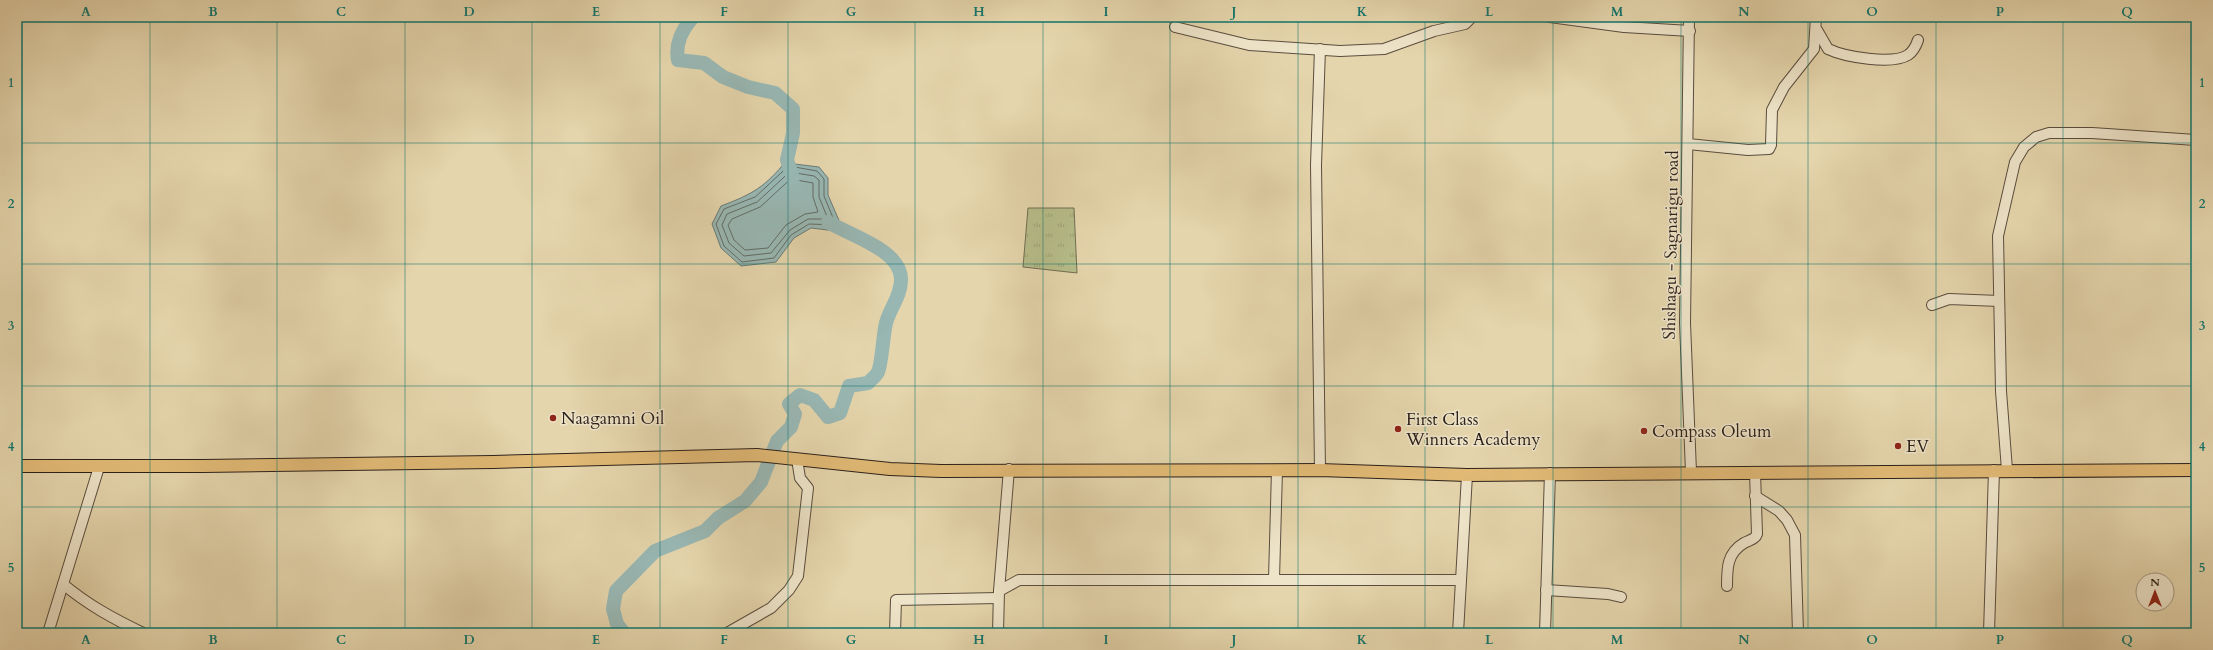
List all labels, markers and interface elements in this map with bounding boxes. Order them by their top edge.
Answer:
text: A [81,3,91,21]
text: B [208,3,218,21]
text: C [336,3,346,21]
text: D [463,3,475,21]
text: E [592,3,600,21]
text: F [720,3,728,21]
text: G [846,3,857,21]
text: H [973,3,985,21]
text: I [1103,3,1109,21]
text: J [1230,3,1237,21]
text: K [1357,3,1368,21]
text: L [1485,3,1494,21]
text: M [1611,3,1624,21]
text: N [1738,3,1750,21]
text: O [1866,3,1878,21]
text: P [1996,3,2004,21]
text: Q [2121,3,2133,21]
text: 1 [8,74,14,92]
text: 1 [2199,74,2205,92]
street label: Shishagu - Sagnarigu road [1658,150,1684,340]
text: 2 [8,195,15,213]
text: 2 [2199,195,2206,213]
text: 3 [8,317,15,335]
text: 3 [2199,317,2206,335]
place label: Naagamni Oil [561,407,665,430]
place label: First Class Winners Academy [1405,408,1540,451]
marker: Naagamni Oil [548,413,558,423]
place label: Compass Oleum [1652,420,1772,443]
marker: First Class Winners Academy [1393,424,1403,434]
marker: Compass Oleum [1639,426,1649,436]
place label: EV [1906,435,1929,458]
text: 4 [8,438,15,456]
text: 4 [2199,438,2206,456]
marker: EV [1893,441,1903,451]
text: 5 [8,559,14,577]
text: 5 [2199,559,2205,577]
north arrow [2135,572,2175,612]
text: N [2150,575,2160,590]
text: A [81,631,91,649]
text: B [208,631,218,649]
text: C [336,631,346,649]
text: D [463,631,475,649]
text: E [592,631,600,649]
text: F [720,631,728,649]
text: G [846,631,857,649]
text: H [973,631,985,649]
text: I [1103,631,1109,649]
text: J [1230,631,1237,649]
text: K [1357,631,1368,649]
text: L [1485,631,1494,649]
text: M [1611,631,1624,649]
text: N [1738,631,1750,649]
text: O [1866,631,1878,649]
text: P [1996,631,2004,649]
text: Q [2121,631,2133,649]

